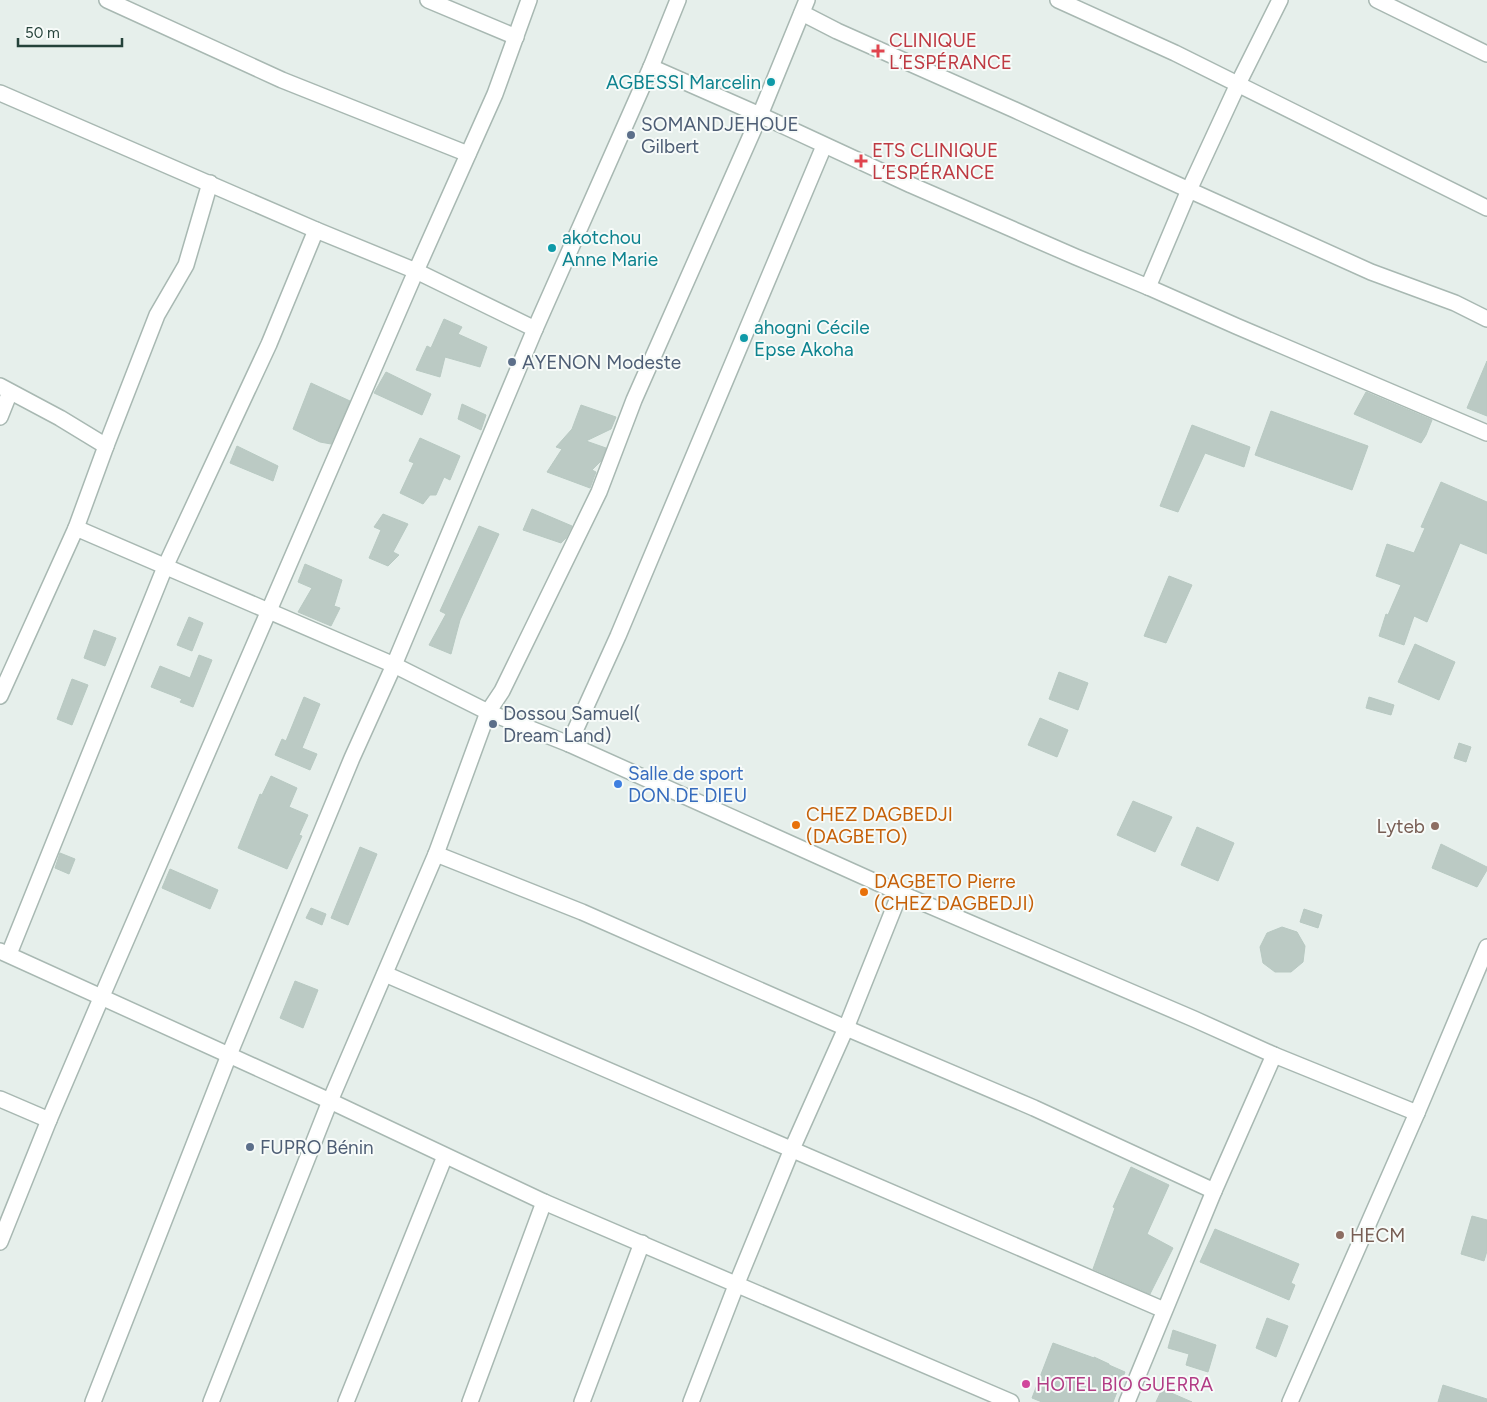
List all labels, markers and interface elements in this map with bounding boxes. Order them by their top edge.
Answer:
scale bar [18,15,121,47]
text: 50 m [25,24,60,42]
place label: CLINIQUE L’ESPÉRANCE [889,29,1012,74]
marker: CLINIQUE L’ESPÉRANCE [871,44,885,58]
place label: AGBESSI Marcelin [606,71,761,94]
marker: AGBESSI Marcelin [765,76,777,88]
place label: SOMANDJEHOUE Gilbert [641,113,799,158]
marker: SOMANDJEHOUE Gilbert [625,129,637,141]
place label: ETS CLINIQUE L’ESPÉRANCE [872,139,998,184]
marker: ETS CLINIQUE L’ESPÉRANCE [854,154,868,168]
place label: akotchou Anne Marie [562,226,658,271]
marker: akotchou Anne Marie [546,242,558,254]
place label: ahogni Cécile Epse Akoha [754,316,870,361]
marker: ahogni Cécile Epse Akoha [738,332,750,344]
place label: AYENON Modeste [522,351,681,374]
marker: AYENON Modeste [506,356,518,368]
place label: Dossou Samuel( Dream Land) [503,702,640,747]
marker: Dossou Samuel( Dream Land) [487,718,499,730]
place label: Salle de sport DON DE DIEU [628,762,747,807]
marker: Salle de sport DON DE DIEU [612,778,624,790]
place label: CHEZ DAGBEDJI (DAGBETO) [806,803,953,848]
place label: Lyteb [1377,815,1425,838]
marker: CHEZ DAGBEDJI (DAGBETO) [790,819,802,831]
marker: Lyteb [1429,820,1441,832]
place label: DAGBETO Pierre (CHEZ DAGBEDJI) [874,870,1034,915]
marker: DAGBETO Pierre (CHEZ DAGBEDJI) [858,886,870,898]
place label: FUPRO Bénin [260,1136,374,1159]
marker: FUPRO Bénin [244,1141,256,1153]
place label: HECM [1350,1224,1405,1247]
marker: HECM [1334,1229,1346,1241]
place label: HOTEL BIO GUERRA [1036,1373,1213,1396]
marker: HOTEL BIO GUERRA [1020,1378,1032,1390]

